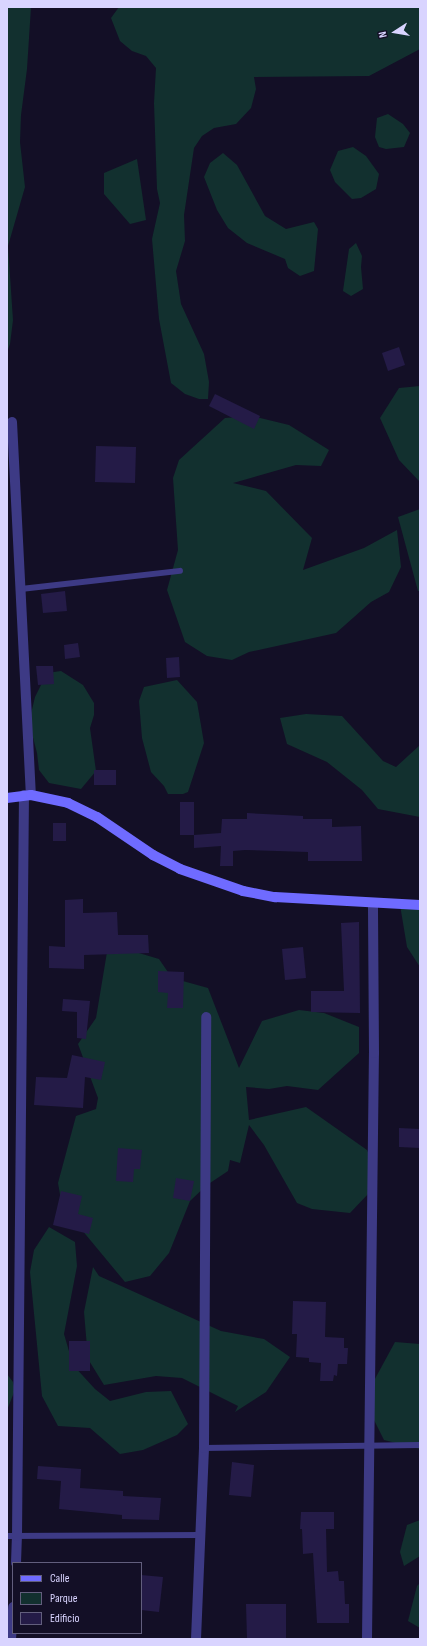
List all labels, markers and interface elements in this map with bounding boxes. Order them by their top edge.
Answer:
north arrow [375,12,415,52]
text: N [376,30,390,39]
legend [12,1562,142,1634]
text: Calle [50,1571,70,1586]
text: Parque [50,1591,78,1606]
text: Edificio [50,1611,79,1626]

